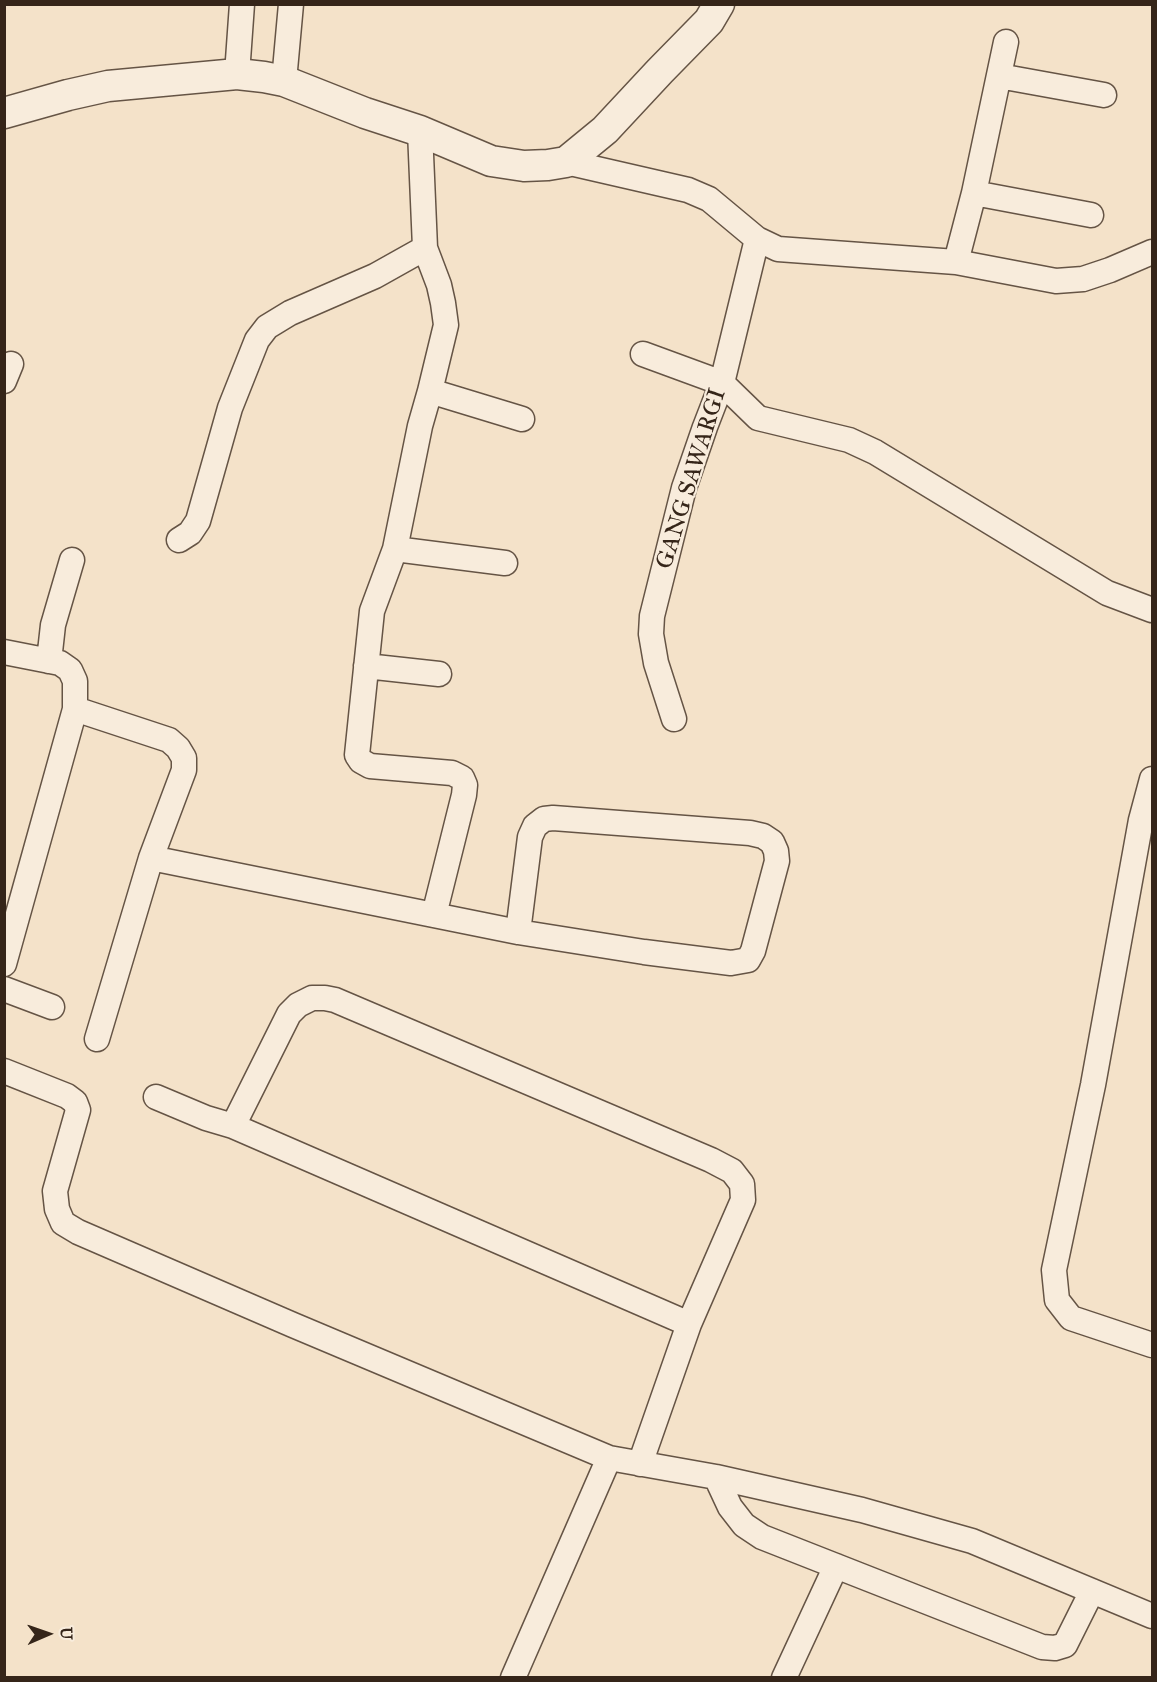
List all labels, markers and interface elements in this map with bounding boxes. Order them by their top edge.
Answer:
street label: GANG SAWARGI [651,385,733,573]
north arrow [18,1604,78,1664]
text: U [57,1627,76,1640]

